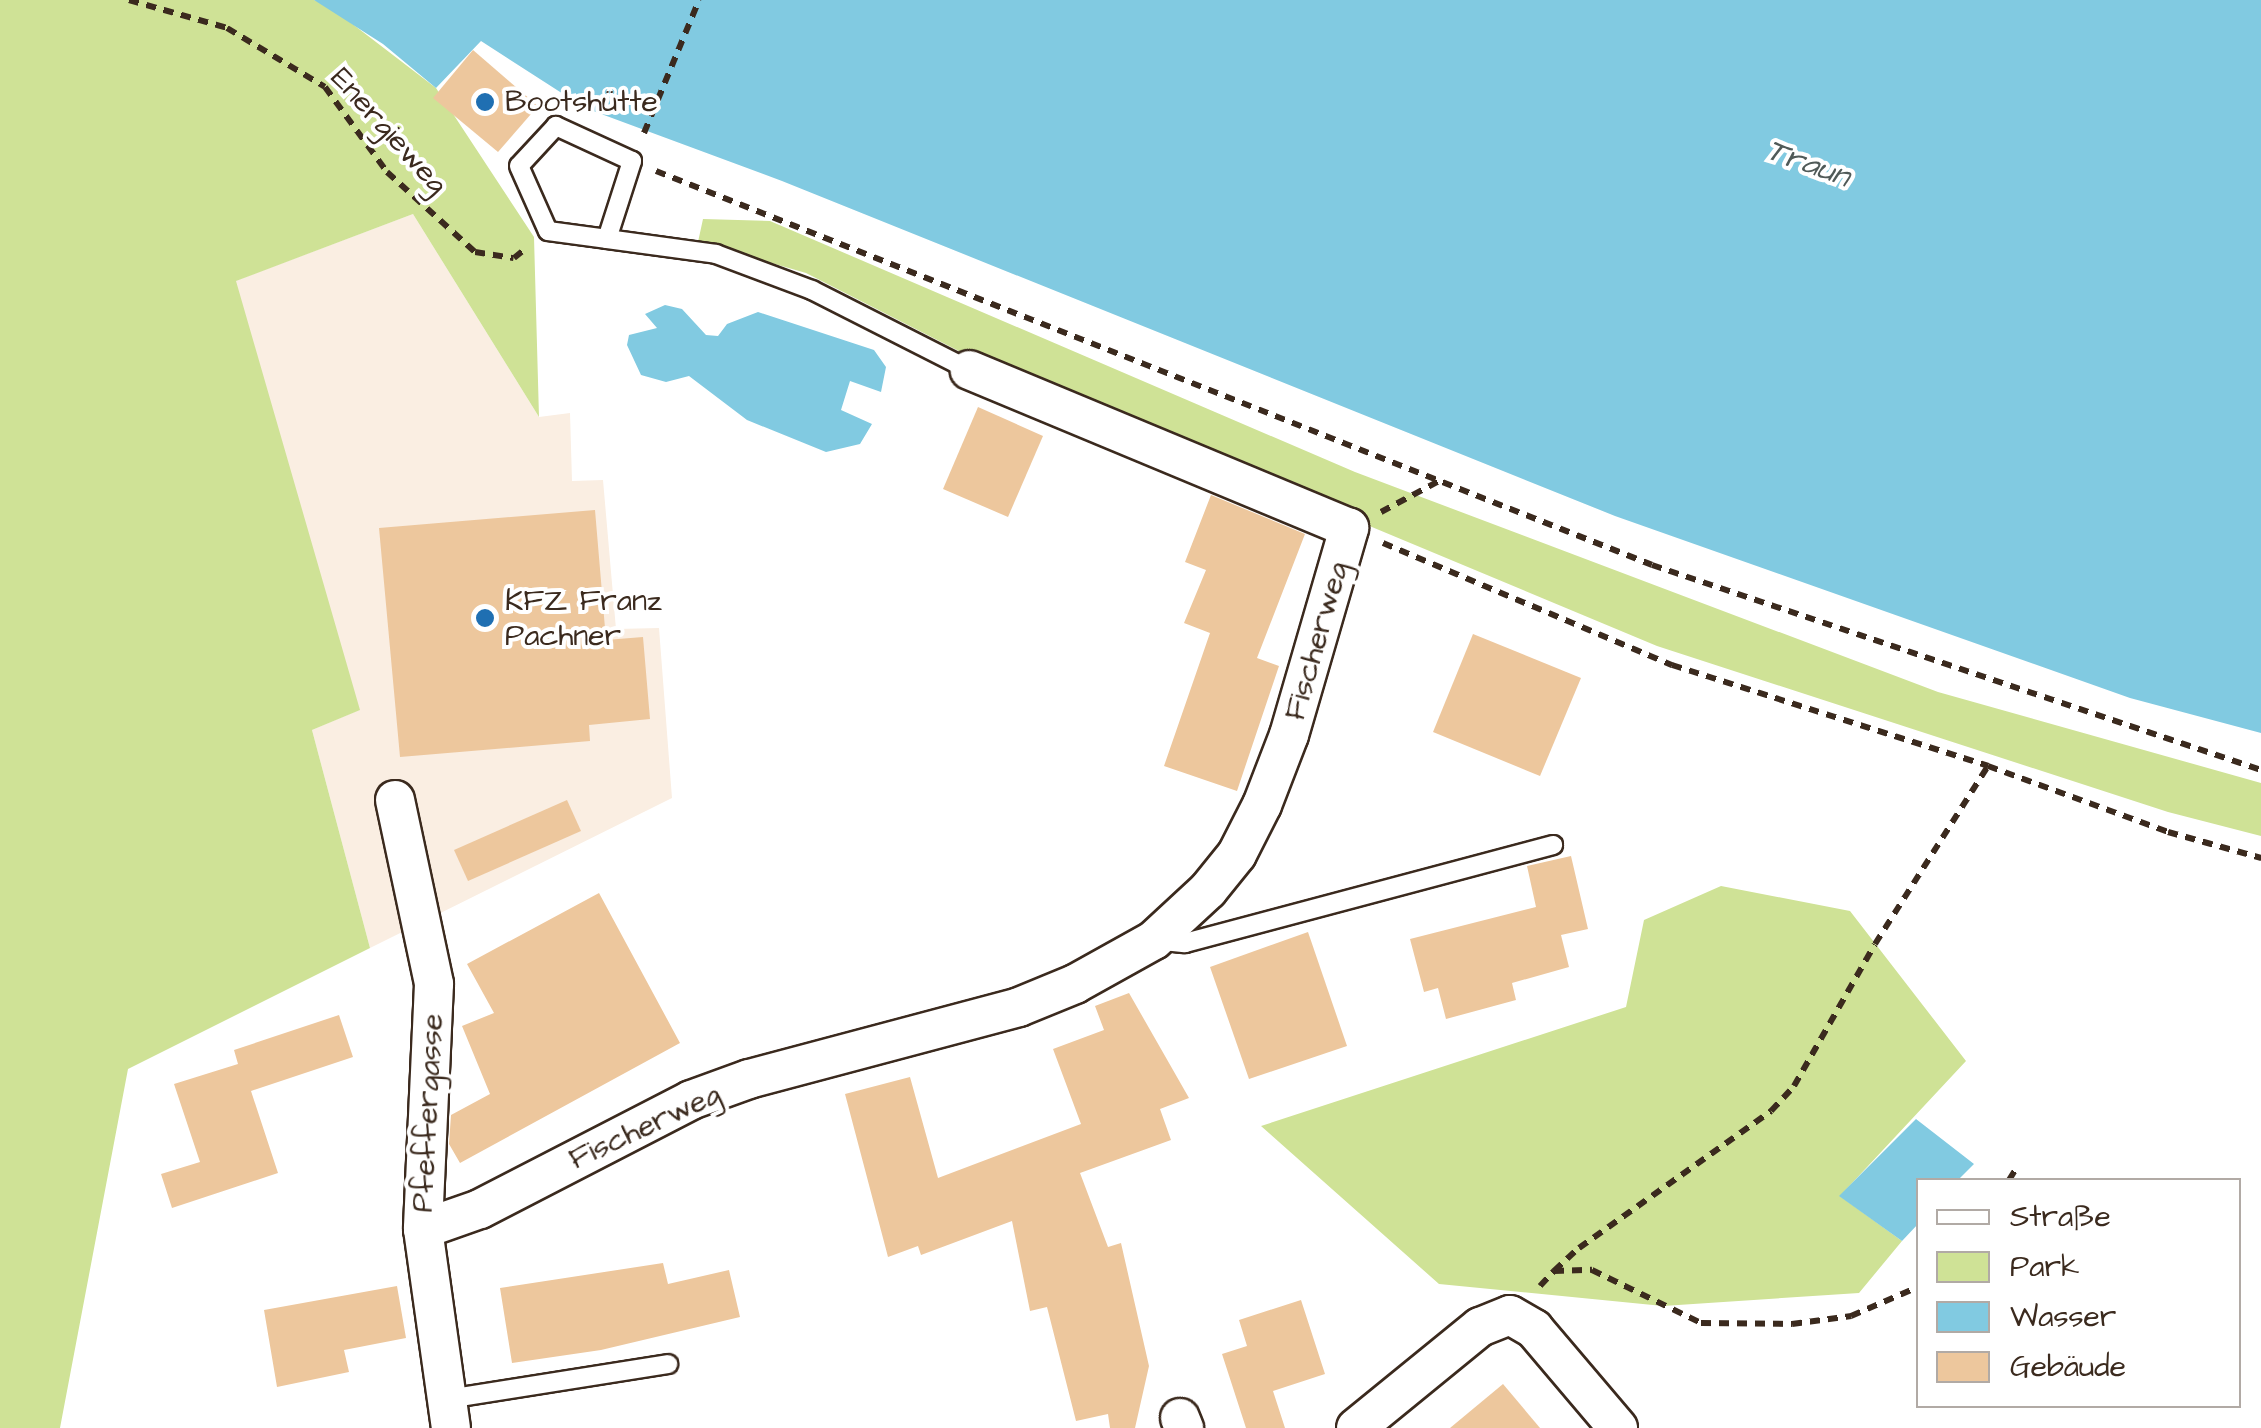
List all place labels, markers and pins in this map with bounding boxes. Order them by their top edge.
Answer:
place label: Bootshütte [505,84,658,120]
marker: Bootshütte [474,91,496,113]
place label: KFZ Franz Pachner [505,583,662,654]
marker: KFZ Franz Pachner [474,607,496,629]

